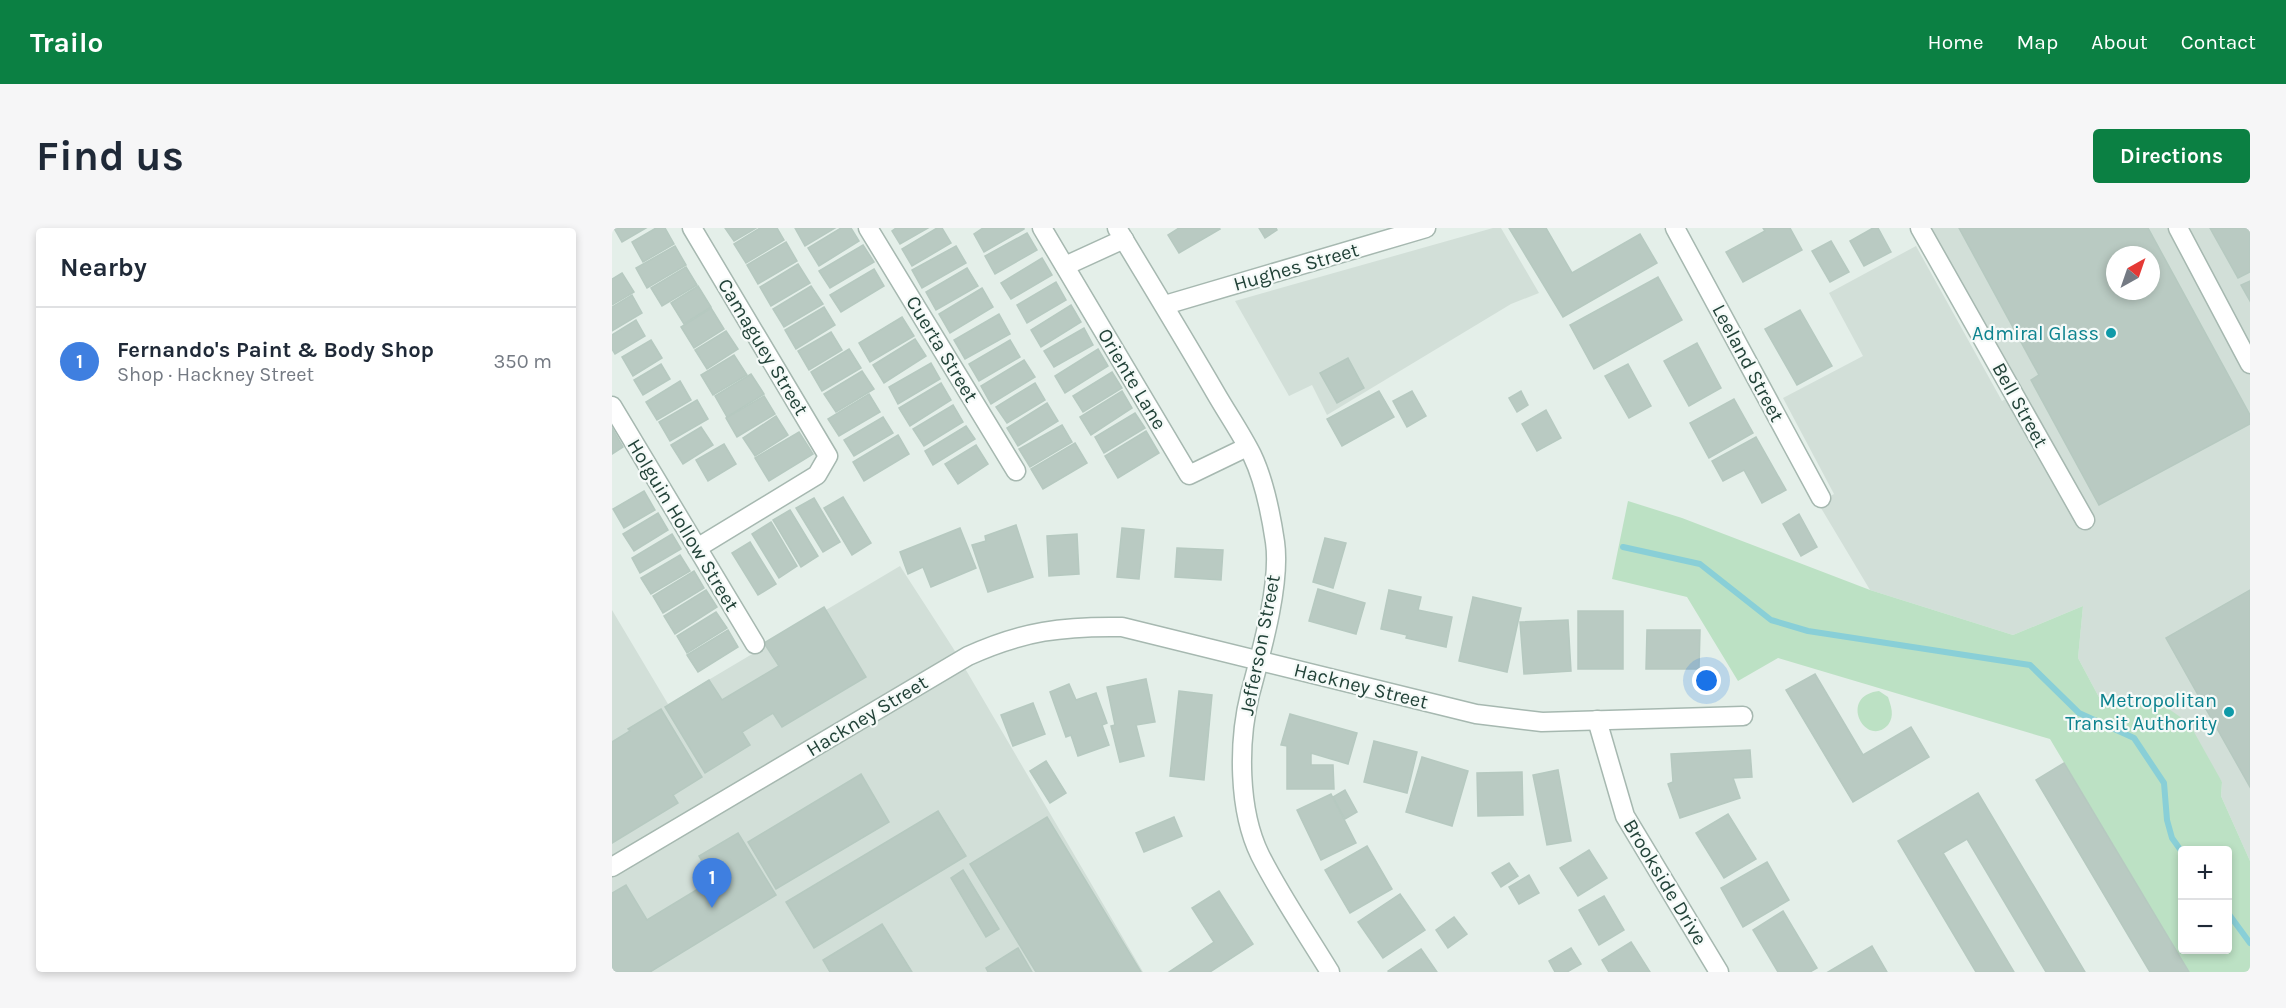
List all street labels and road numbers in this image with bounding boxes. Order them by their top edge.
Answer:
street label: Hughes Street [1231,238,1362,296]
street label: Camaguey Street [713,274,813,420]
street label: Cuerta Street [901,292,983,407]
street label: Leeland Street [1707,300,1789,426]
street label: Oriente Lane [1093,324,1171,434]
street label: Bell Street [1987,359,2053,452]
street label: Holguin Hollow Street [622,435,744,616]
street label: Jefferson Street [1235,572,1285,717]
street label: Hackney Street [1292,658,1431,714]
street label: Hackney Street [802,671,932,761]
street label: Brookside Drive [1618,815,1712,949]

